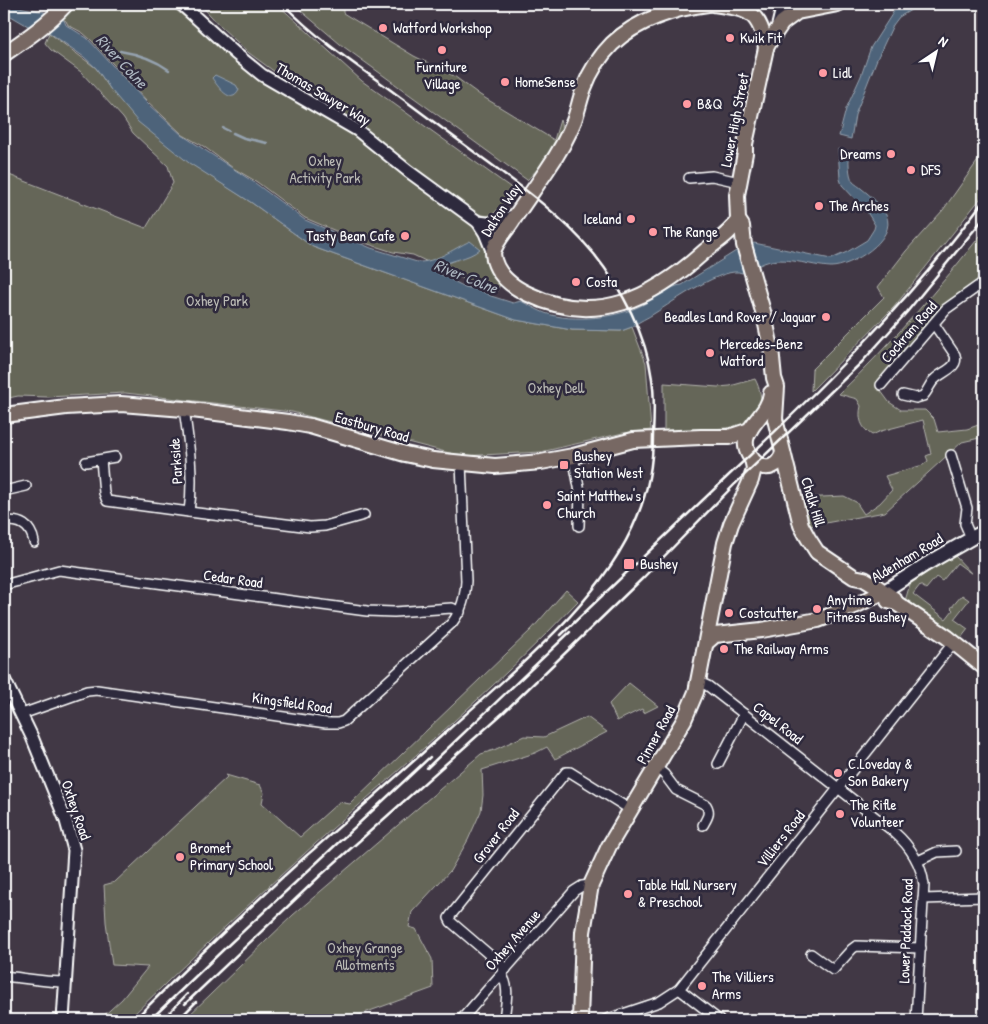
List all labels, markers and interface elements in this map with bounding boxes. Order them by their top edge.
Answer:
place label: Watford Workshop [393,17,492,38]
marker: Watford Workshop [377,22,389,34]
place label: Kwik Fit [740,27,783,48]
north arrow [910,28,960,78]
water label: River Colne [91,29,153,93]
text: N [935,31,953,51]
marker: Kwik Fit [724,32,736,44]
marker: Furniture Village [436,44,448,56]
place label: Furniture Village [416,56,467,94]
street label: Thomas Sawyer Way [272,57,375,130]
place label: Lidl [833,62,852,83]
marker: Lidl [817,67,829,79]
street label: Lower High Street [715,70,754,169]
place label: HomeSense [515,71,576,92]
marker: HomeSense [499,76,511,88]
place label: B&Q [697,93,723,114]
marker: B&Q [681,98,693,110]
place label: Dreams [840,143,881,164]
marker: Dreams [885,148,897,160]
park label: Oxhey Activity Park [289,150,361,188]
place label: DFS [921,159,941,180]
marker: DFS [905,164,917,176]
street label: Dalton Way [475,179,526,241]
place label: The Arches [829,195,889,216]
marker: The Arches [813,200,825,212]
place label: Iceland [583,208,621,229]
marker: Iceland [625,213,637,225]
place label: The Range [663,221,718,242]
place label: Tasty Bean Cafe [306,225,395,246]
marker: The Range [647,226,659,238]
marker: Tasty Bean Cafe [399,230,411,242]
water label: River Colne [431,253,502,299]
place label: Costa [586,271,617,292]
marker: Costa [570,276,582,288]
park label: Oxhey Park [186,290,248,311]
street label: Cockram Road [876,296,942,367]
place label: Beadles Land Rover / Jaguar [664,306,816,327]
marker: Beadles Land Rover / Jaguar [820,311,832,323]
place label: Mercedes-Benz Watford [720,333,803,371]
marker: Mercedes-Benz Watford [704,347,716,359]
park label: Oxhey Dell [528,377,585,398]
street label: Eastbury Road [333,406,412,447]
street label: Parkside [163,437,188,485]
place label: Bushey Station West [574,445,644,483]
marker: Bushey Station West [558,459,570,471]
street label: Chalk Hill [796,474,831,530]
place label: Saint Matthew's Church [557,485,641,523]
marker: Saint Matthew's Church [541,499,553,511]
street label: Aldenham Road [867,528,947,587]
place label: Bushey [640,553,678,574]
marker: Bushey [622,557,636,571]
street label: Cedar Road [202,564,264,593]
place label: Anytime Fitness Bushey [826,589,907,627]
place label: Costcutter [739,602,798,623]
marker: Anytime Fitness Bushey [811,603,823,615]
marker: Costcutter [723,607,735,619]
place label: The Railway Arms [734,638,829,659]
marker: The Railway Arms [718,643,730,655]
street label: Kingsfield Road [251,687,333,719]
street label: Capel Road [749,696,808,749]
street label: Pinner Road [631,702,680,768]
place label: C.Loveday & Son Bakery [848,753,913,791]
marker: C.Loveday & Son Bakery [832,767,844,779]
street label: Oxhey Road [56,777,96,843]
place label: The Rifle Volunteer [850,794,904,832]
street label: Grover Road [467,804,524,868]
street label: Villiers Road [752,806,810,872]
marker: The Rifle Volunteer [834,808,846,820]
place label: Bromet Primary School [190,837,273,875]
marker: Bromet Primary School [174,851,186,863]
place label: Table Hall Nursery & Preschool [638,874,737,912]
street label: Lower Paddock Road [893,878,918,984]
marker: Table Hall Nursery & Preschool [622,888,634,900]
street label: Oxhey Avenue [480,904,545,975]
park label: Oxhey Grange Allotments [327,937,403,975]
place label: The Villiers Arms [712,966,774,1004]
marker: The Villiers Arms [696,980,708,992]

